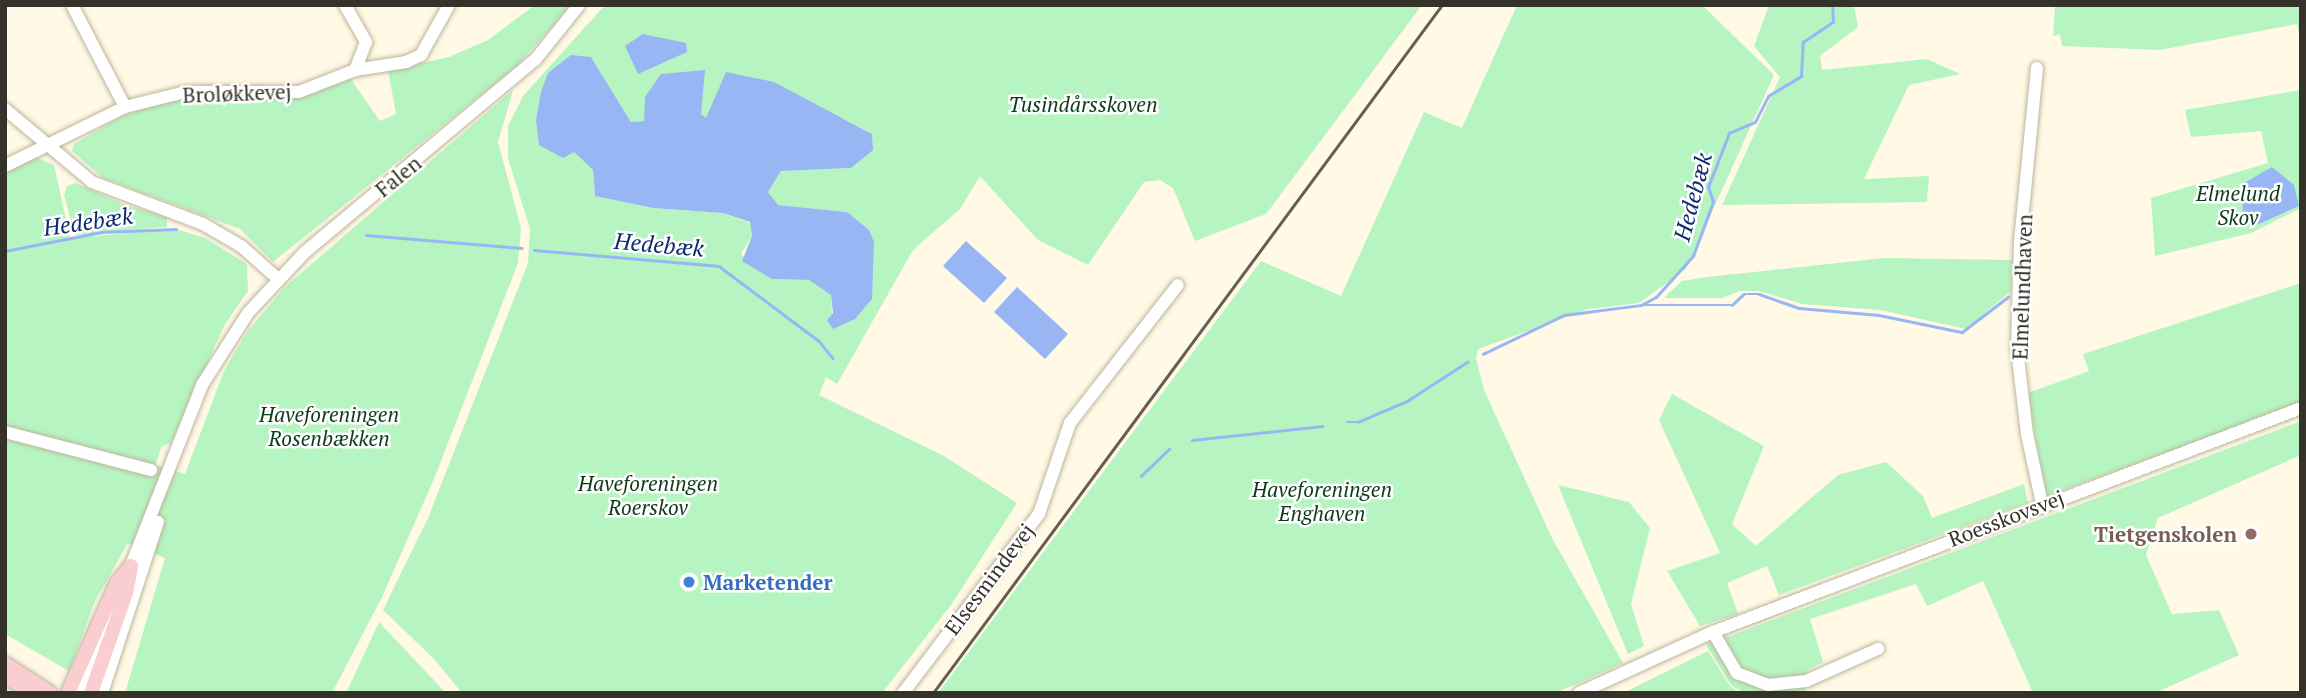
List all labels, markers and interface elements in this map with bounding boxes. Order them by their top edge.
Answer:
street label: Broløkkevej [182,79,292,107]
park label: Tusindårsskoven [1009,91,1157,117]
street label: Falen [370,150,426,202]
water label: Hedebæk [1668,150,1718,244]
park label: Elmelund Skov [2196,180,2280,230]
water label: Hedebæk [42,202,134,242]
street label: Elmelundhaven [2007,214,2037,360]
water label: Hedebæk [613,227,705,263]
park label: Haveforeningen Rosenbækken [259,401,399,451]
park label: Haveforeningen Roerskov [578,470,718,520]
park label: Haveforeningen Enghaven [1252,476,1392,526]
street label: Roesskovsvej [1945,484,2067,552]
street label: Elsesmindevej [939,518,1039,640]
place label: Tietgenskolen [2094,521,2237,547]
marker: Tietgenskolen [2243,526,2259,542]
place label: Marketender [703,569,833,595]
marker: Marketender [681,574,697,590]

